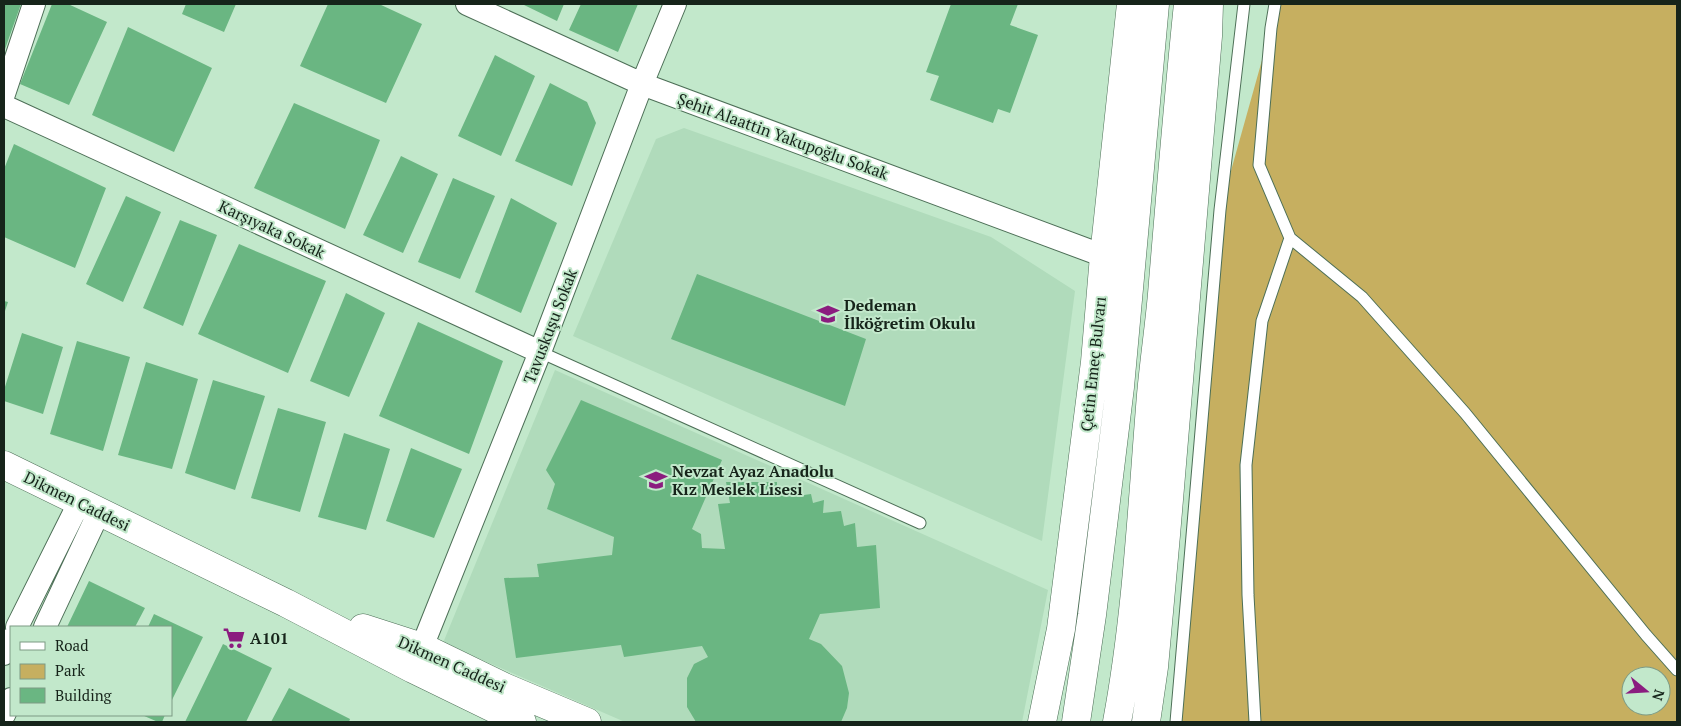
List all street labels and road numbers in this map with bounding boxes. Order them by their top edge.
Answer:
street label: Şehit Alaattin Yakupoğlu Sokak [674,88,892,185]
street label: Karşıyaka Sokak [215,195,329,264]
street label: Tavuskuşu Sokak [518,265,582,387]
street label: Çetin Emeç Bulvarı [1075,295,1111,433]
street label: Dikmen Caddesi [20,466,134,536]
street label: Dikmen Caddesi [395,630,509,698]

